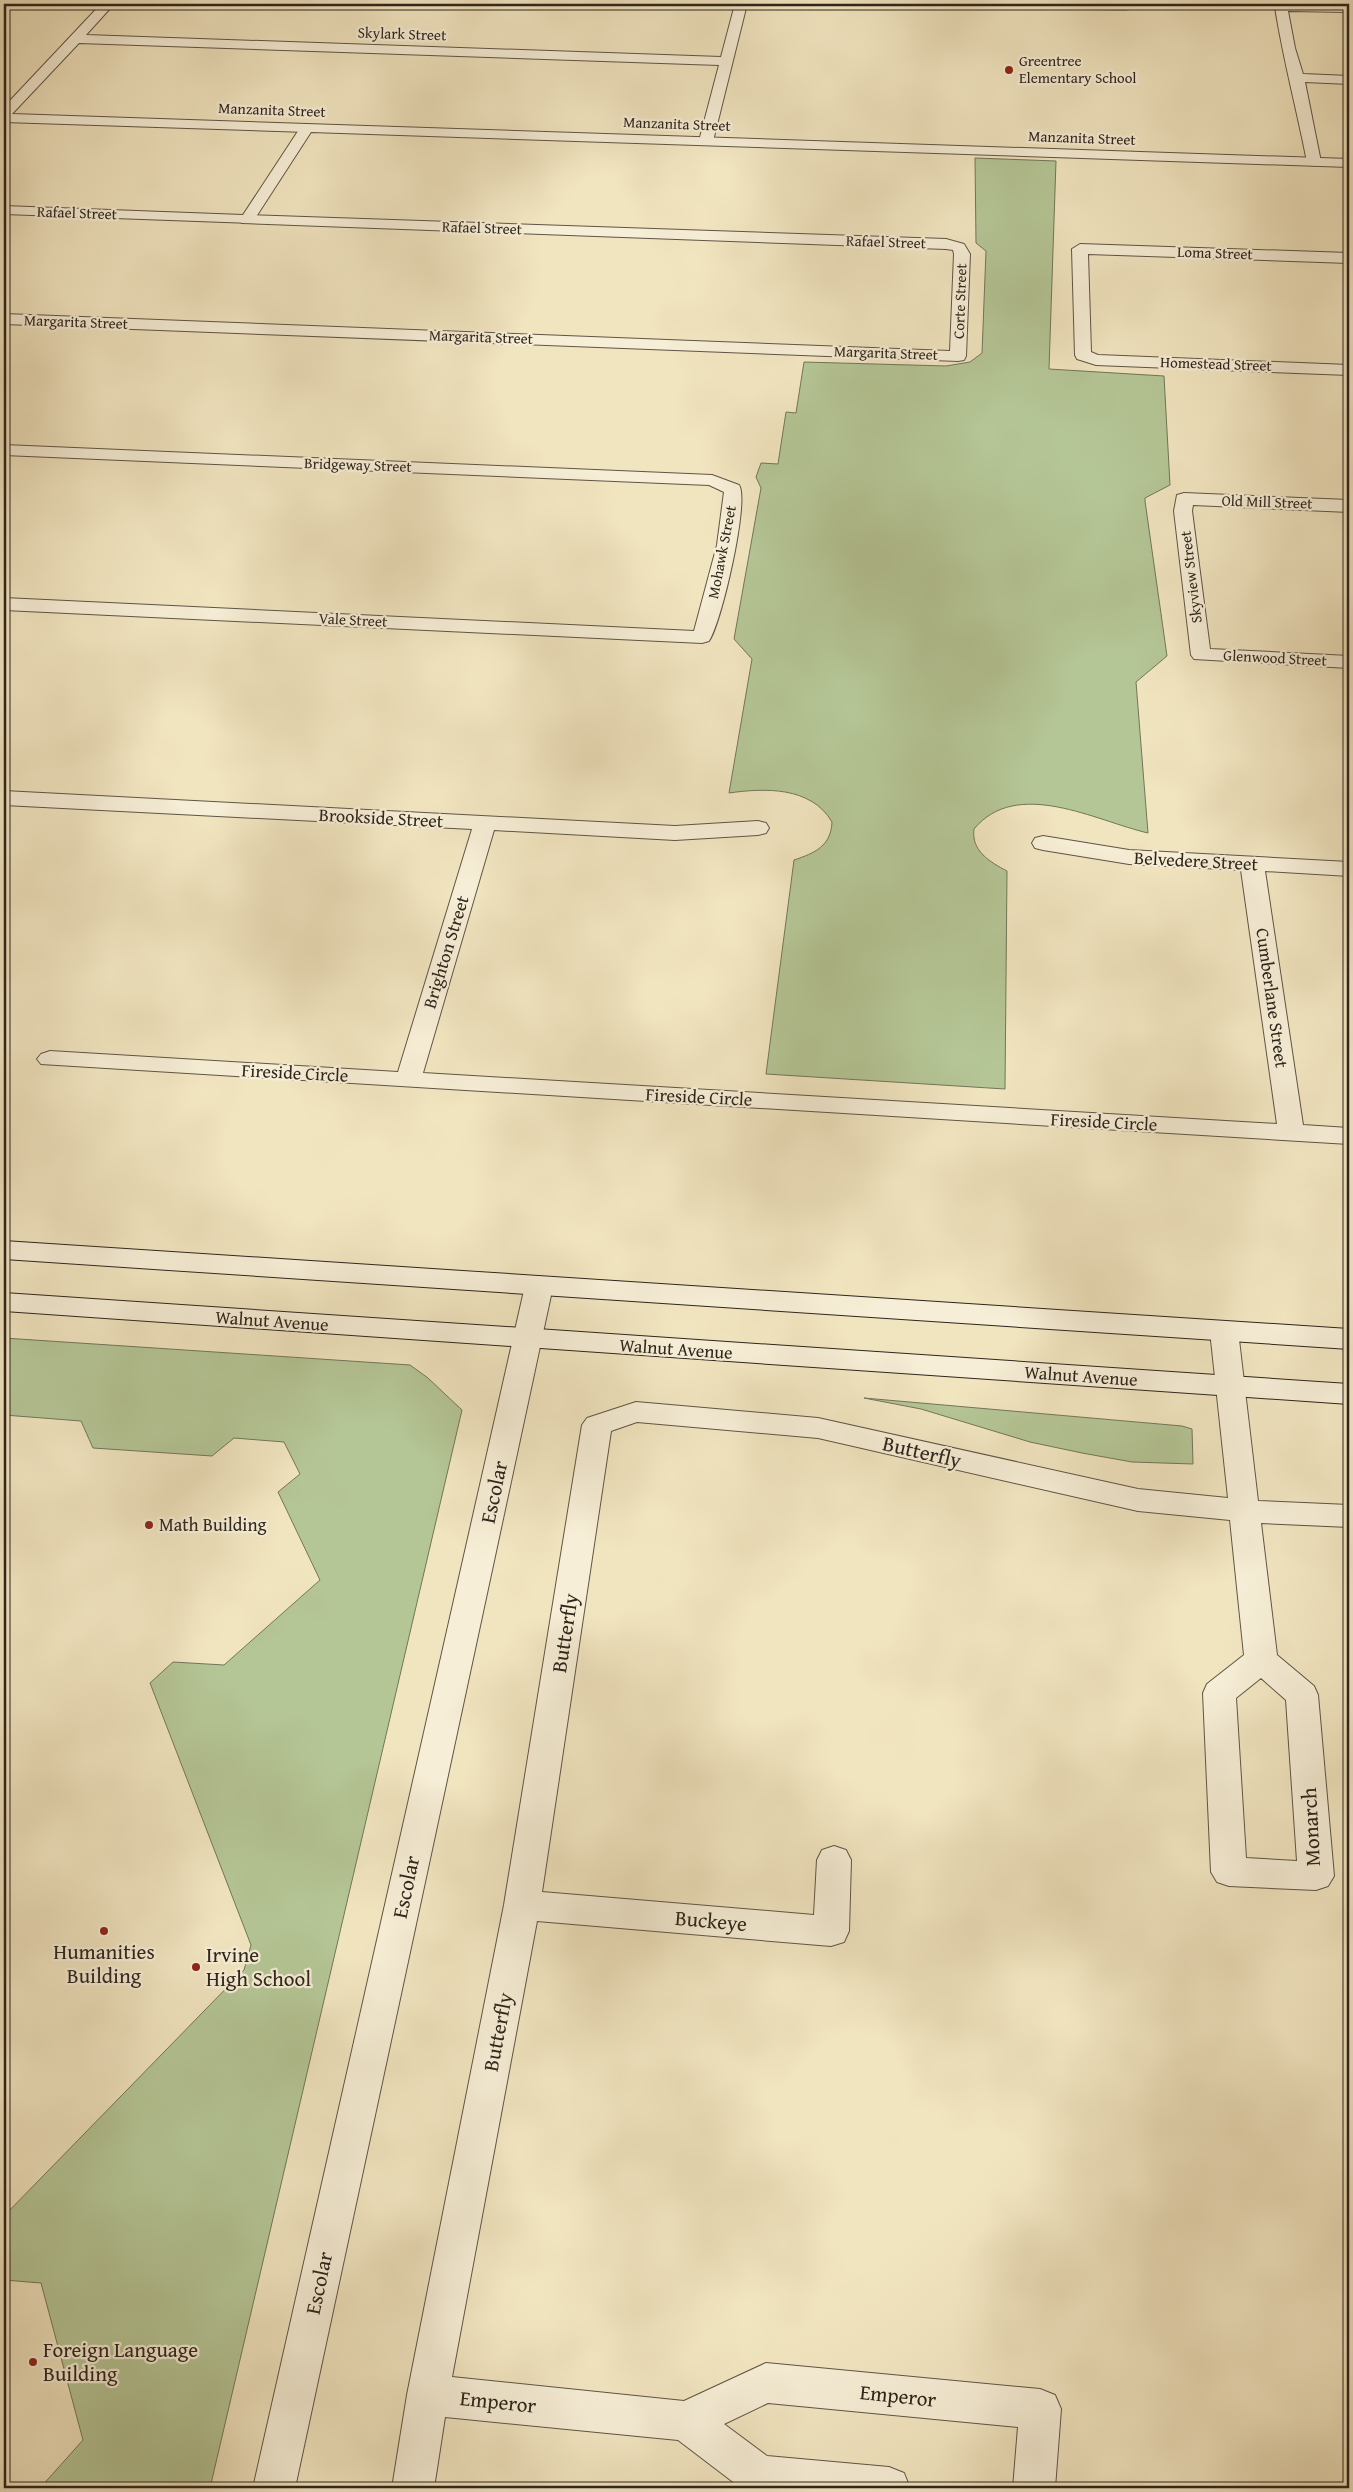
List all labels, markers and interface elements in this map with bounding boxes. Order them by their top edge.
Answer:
street label: Skylark Street [357,21,447,46]
place label: Greentree Elementary School [1019,50,1137,88]
marker: Greentree Elementary School [1003,64,1015,76]
street label: Manzanita Street [218,97,327,122]
street label: Manzanita Street [623,111,732,136]
street label: Manzanita Street [1028,125,1137,150]
street label: Rafael Street [37,201,118,224]
street label: Rafael Street [442,216,523,239]
street label: Rafael Street [846,230,927,253]
street label: Loma Street [1177,241,1254,264]
street label: Corte Street [948,262,971,339]
street label: Margarita Street [24,309,129,334]
street label: Margarita Street [429,324,534,349]
street label: Margarita Street [834,340,939,365]
street label: Homestead Street [1160,351,1273,376]
street label: Bridgeway Street [304,452,413,477]
street label: Old Mill Street [1221,489,1313,514]
street label: Mohawk Street [702,503,741,600]
street label: Skyview Street [1174,529,1207,625]
street label: Vale Street [318,607,388,632]
street label: Glenwood Street [1223,644,1328,671]
street label: Brookside Street [318,801,445,834]
street label: Belvedere Street [1133,844,1259,877]
street label: Brighton Street [416,891,476,1012]
street label: Cumberlane Street [1249,926,1296,1070]
street label: Fireside Circle [241,1056,349,1089]
street label: Fireside Circle [645,1080,753,1113]
street label: Fireside Circle [1050,1105,1158,1138]
street label: Walnut Avenue [214,1303,330,1338]
street label: Walnut Avenue [618,1331,734,1366]
street label: Walnut Avenue [1023,1358,1139,1393]
street label: Butterfly [880,1427,965,1476]
street label: Escolar [472,1457,515,1526]
place label: Math Building [159,1511,267,1538]
marker: Math Building [143,1519,155,1531]
street label: Butterfly [543,1591,586,1675]
street label: Monarch [1293,1787,1328,1867]
street label: Escolar [384,1852,427,1921]
street label: Buckeye [674,1902,749,1939]
marker: Humanities Building [98,1925,110,1937]
place label: Humanities Building [53,1936,155,1991]
place label: Irvine High School [206,1939,311,1994]
marker: Irvine High School [190,1961,202,1973]
street label: Butterfly [475,1989,520,2074]
street label: Escolar [297,2248,340,2317]
place label: Foreign Language Building [43,2334,198,2389]
marker: Foreign Language Building [27,2356,39,2368]
street label: Emperor [858,2376,938,2415]
street label: Emperor [458,2382,538,2421]

